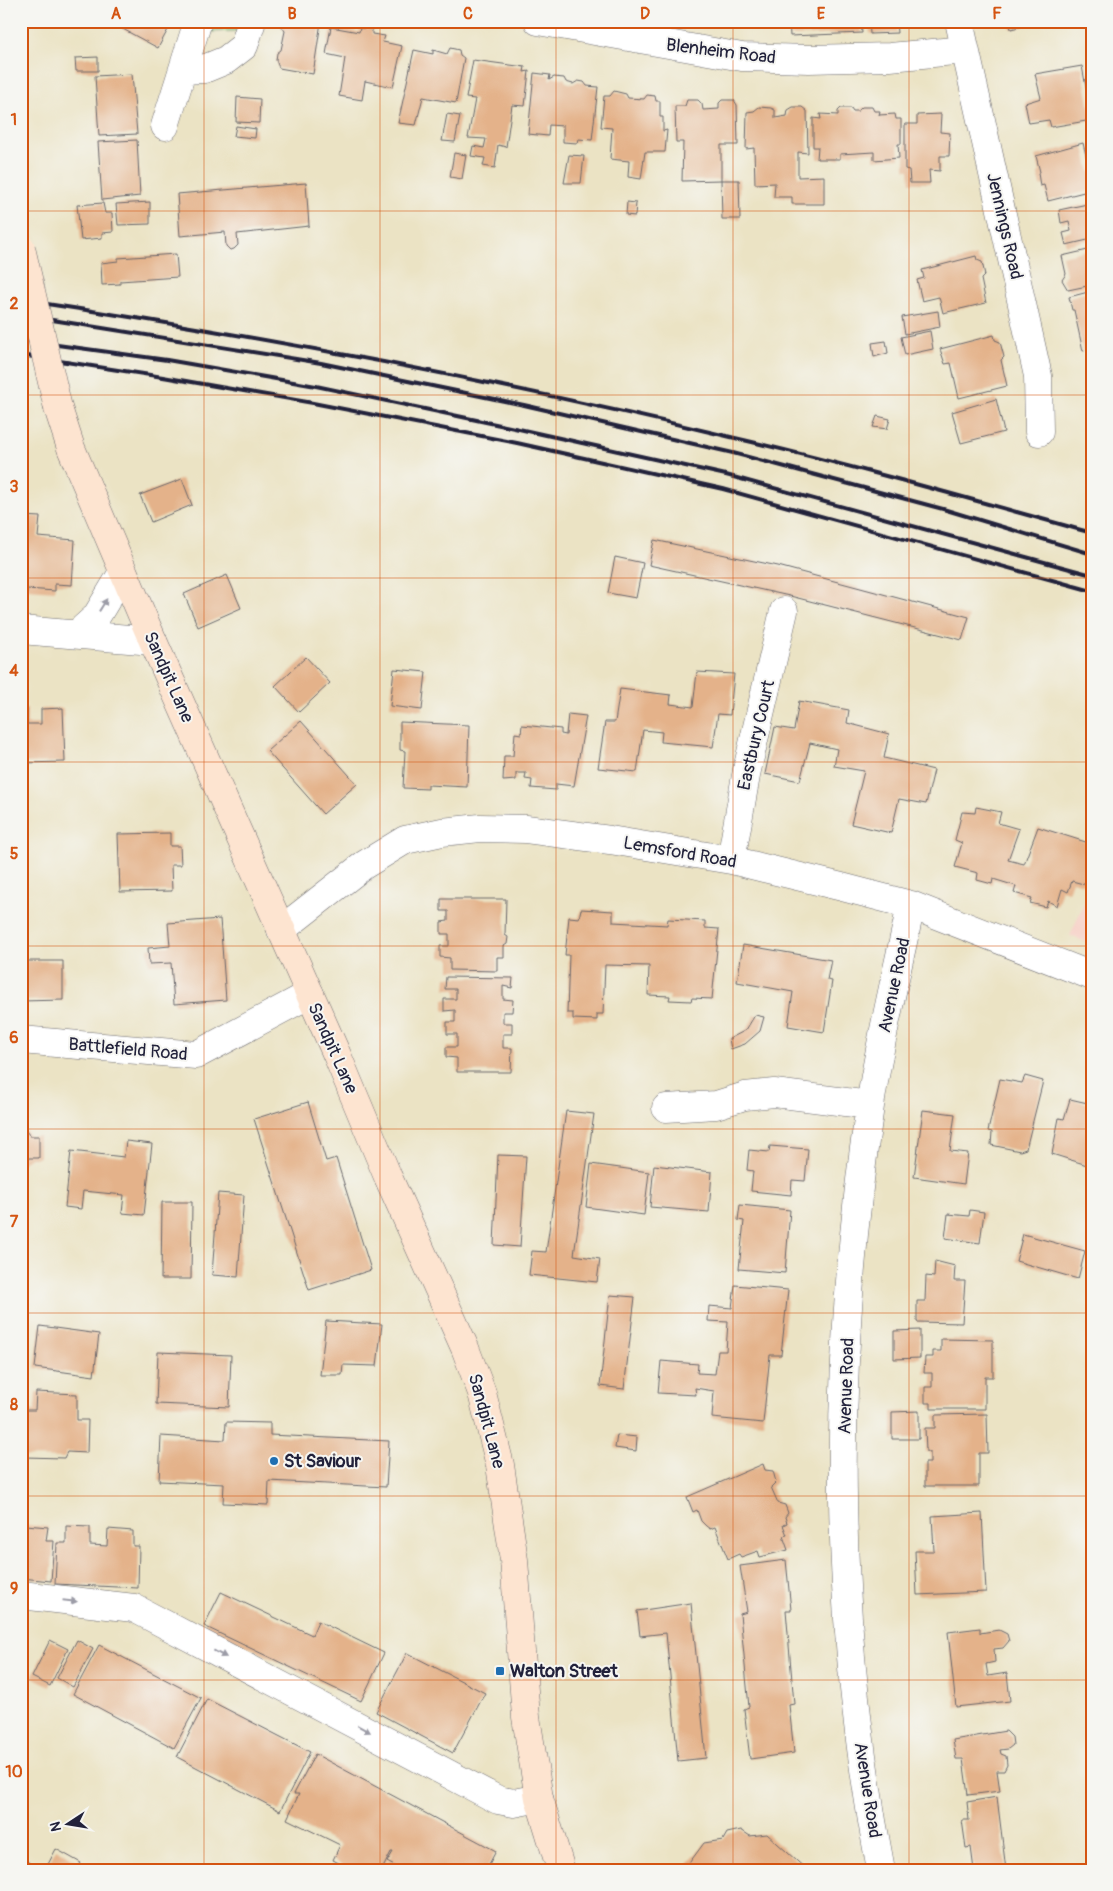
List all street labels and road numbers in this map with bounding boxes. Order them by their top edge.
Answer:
street label: Blenheim Road [665,33,777,70]
street label: Jennings Road [981,170,1028,282]
street label: Sandpit Lane [138,628,199,726]
street label: Eastbury Court [733,677,781,792]
street label: Lemsford Road [621,831,738,874]
street label: Avenue Road [873,936,916,1035]
street label: Sandpit Lane [302,999,363,1097]
street label: Battlefield Road [68,1033,188,1066]
street label: Avenue Road [833,1337,860,1435]
street label: Sandpit Lane [463,1371,510,1471]
street label: Avenue Road [849,1741,886,1840]

